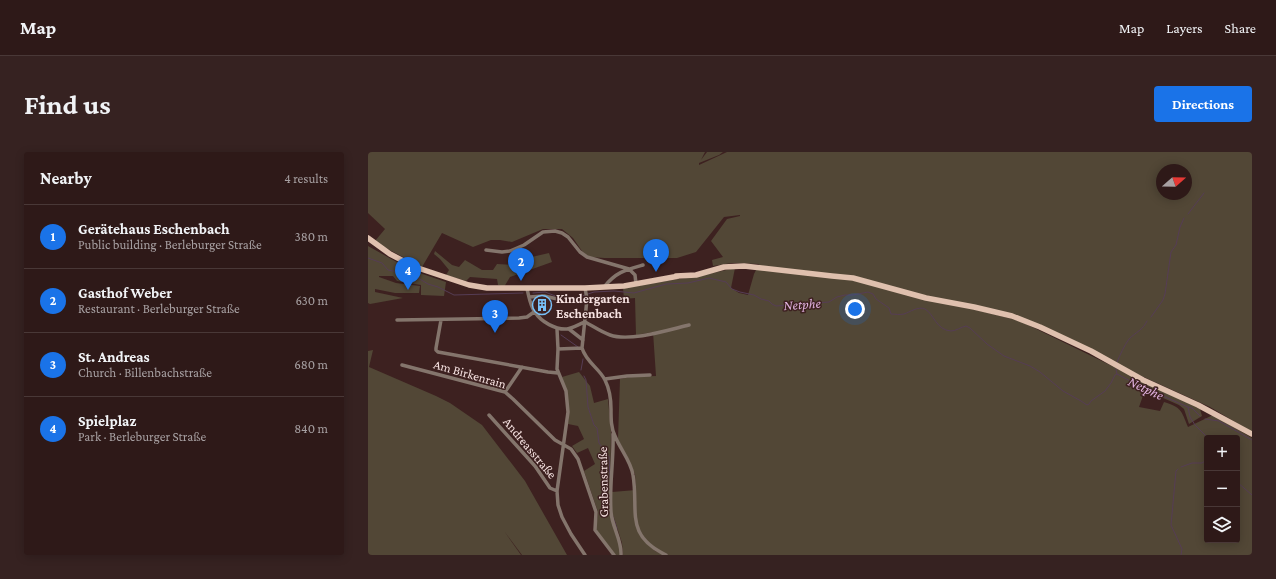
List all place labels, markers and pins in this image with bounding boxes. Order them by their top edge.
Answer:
pin: 1 [643,239,669,272]
pin: 2 [508,248,534,281]
pin: 4 [395,257,421,290]
place label: Kindergarten Eschenbach [556,291,630,321]
building icon: Kindergarten Eschenbach [531,294,553,316]
pin: 3 [482,300,508,333]

